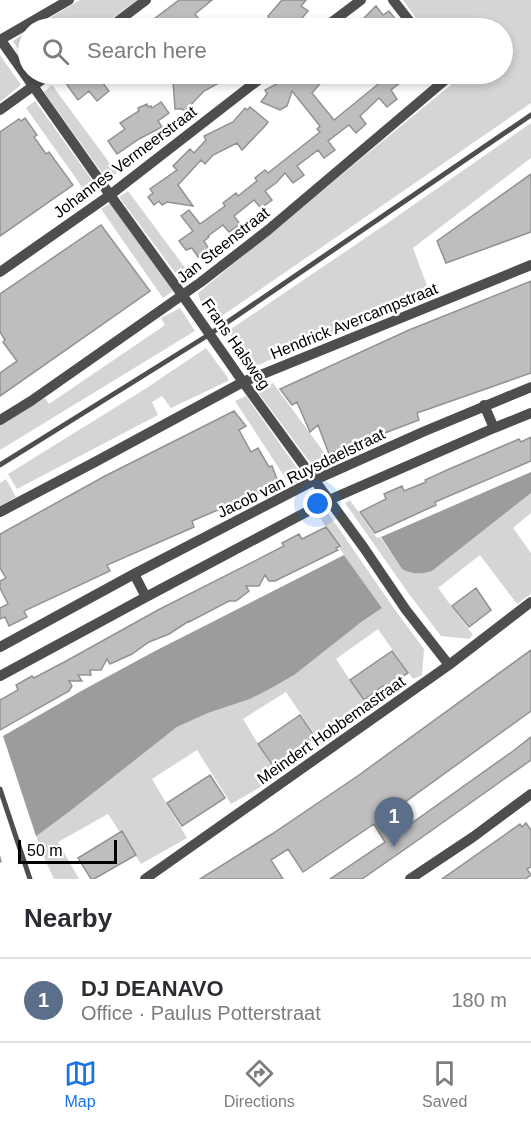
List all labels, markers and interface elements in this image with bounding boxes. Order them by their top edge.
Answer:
search box [18,18,513,84]
icon: search [39,35,72,68]
text: Search here [87,38,207,63]
street label: Johannes Vermeerstraat [50,102,200,221]
street label: Jan Steenstraat [174,203,273,286]
street label: Hendrick Avercampstraat [268,279,440,362]
street label: Frans Halsweg [198,295,274,393]
street label: Jacob van Ruysdaelstraat [215,425,388,521]
your location [303,489,332,518]
street label: Meindert Hobbemastraat [254,672,408,787]
pin: 1 [374,798,414,847]
scale bar [18,837,117,864]
text: 50 m [27,842,63,859]
text: Nearby [24,903,112,933]
text: DJ DEANAVO [81,976,224,1001]
text: 1 [38,989,49,1011]
text: 180 m [451,989,507,1011]
text: Office · Paulus Potterstraat [81,1002,321,1024]
tab: Map [64,1057,97,1111]
tab: Directions [224,1057,295,1111]
tab: Saved [422,1057,467,1111]

